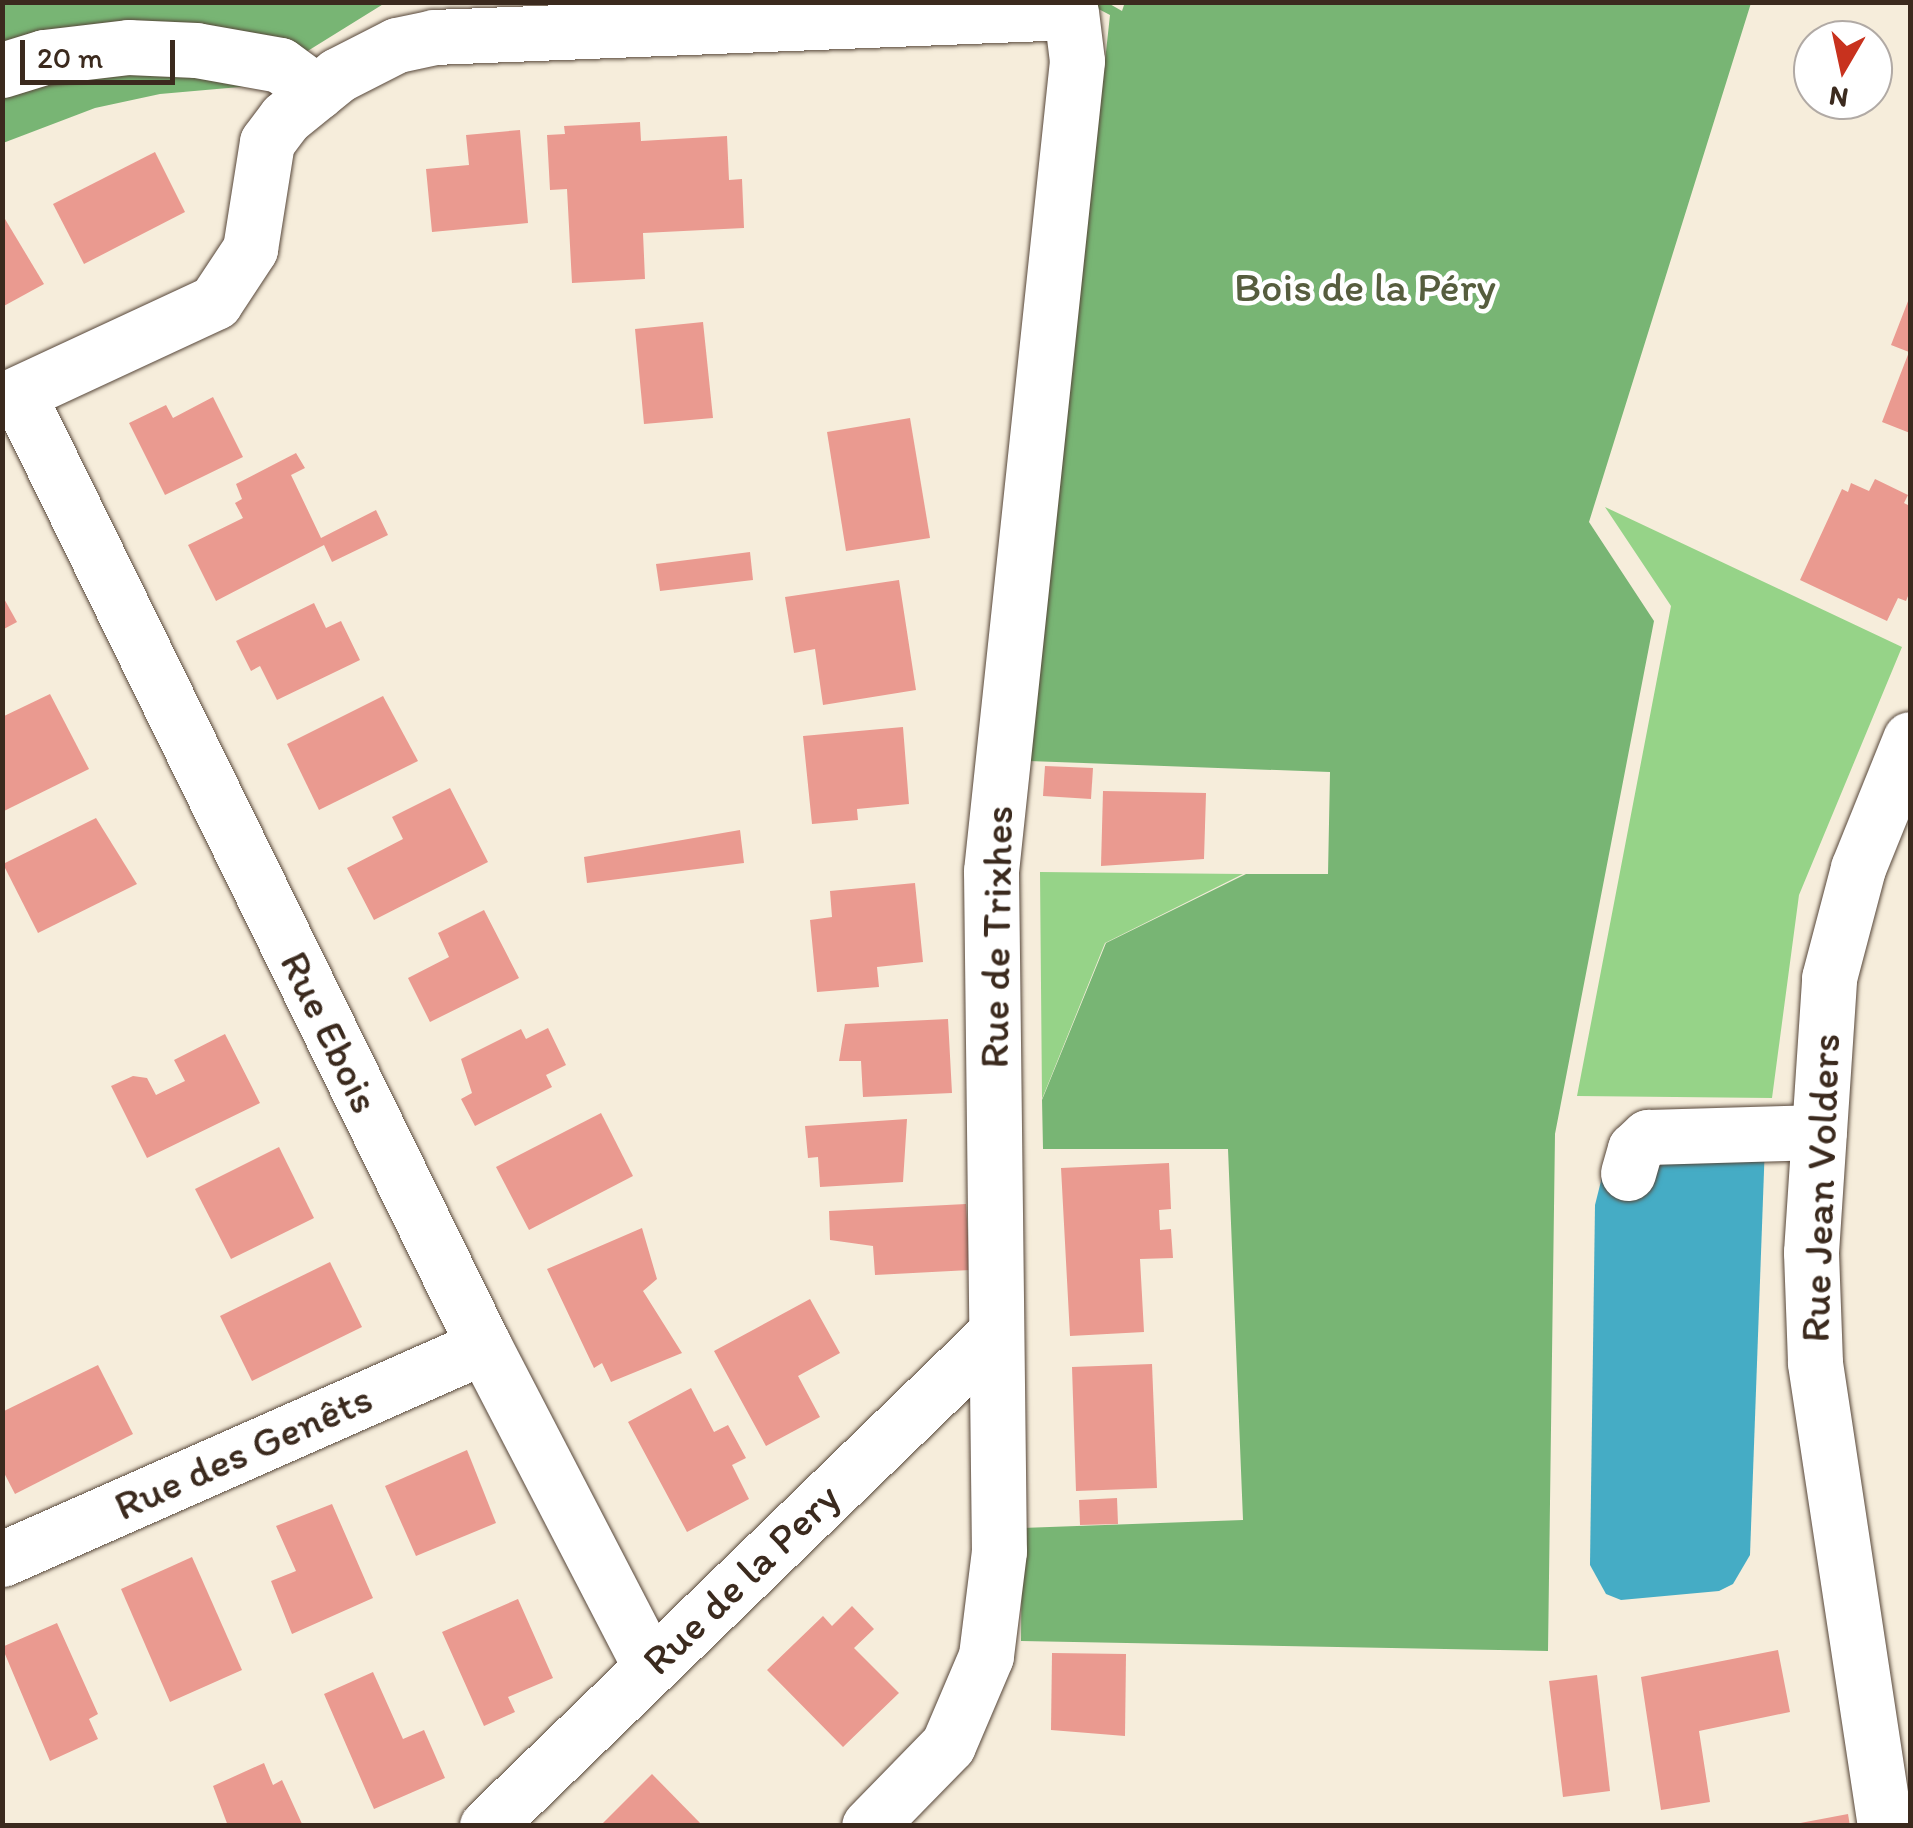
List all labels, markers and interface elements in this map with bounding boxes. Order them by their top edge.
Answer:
scale bar [25,20,180,82]
north arrow [1793,20,1893,120]
text: 20 m [37,39,103,76]
text: N [1827,79,1851,116]
park label: Bois de la Péry [1234,262,1496,312]
street label: Rue de Trixhes [969,807,1023,1067]
street label: Rue Ebois [269,943,391,1121]
street label: Rue Jean Volders [1789,1034,1851,1342]
street label: Rue des Genêts [106,1373,380,1531]
street label: Rue de la Pery [633,1473,849,1685]

